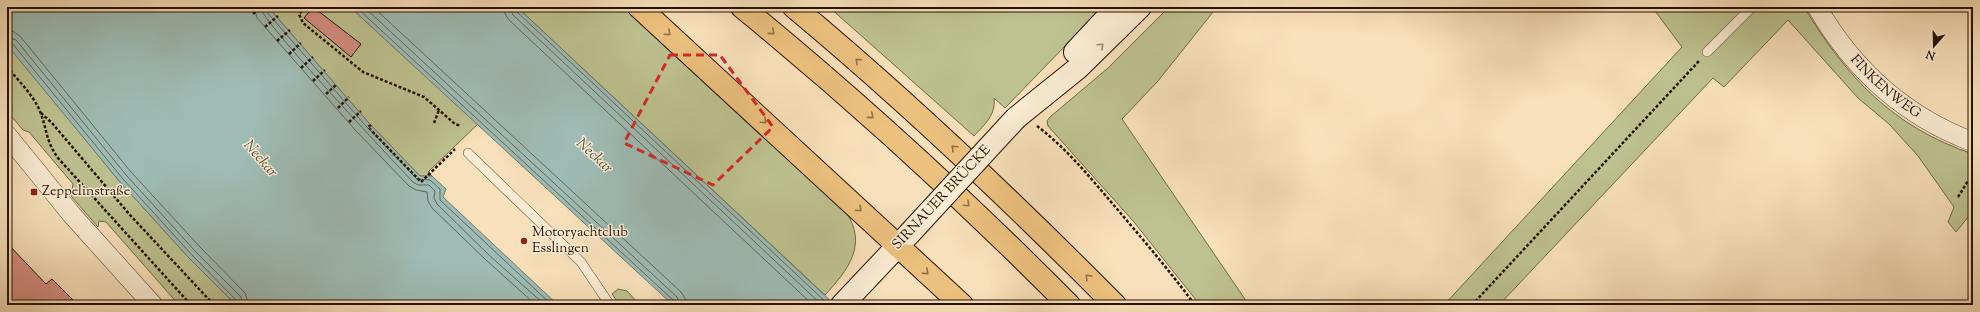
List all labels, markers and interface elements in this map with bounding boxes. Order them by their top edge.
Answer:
north arrow [1914,26,1954,66]
one-way arrow [768,28,775,35]
one-way arrow [663,29,670,36]
one-way arrow [1097,44,1104,51]
text: N [1924,45,1939,64]
street label: FINKENWEG [1845,51,1925,124]
one-way arrow [855,58,863,65]
one-way arrow [866,112,874,119]
one-way arrow [759,116,767,123]
water label: Neckar [571,134,617,179]
water label: Neckar [238,136,283,183]
street label: SIRNAUER BRÜCKE [887,140,996,255]
one-way arrow [952,146,959,153]
place label: Zeppelinstraße [42,182,130,202]
marker: Zeppelinstraße [29,187,39,197]
one-way arrow [962,200,970,207]
one-way arrow [855,204,862,211]
place label: Motoryachtclub Esslingen [532,223,628,259]
marker: Motoryachtclub Esslingen [519,236,529,246]
one-way arrow [921,267,929,275]
one-way arrow [1085,274,1093,282]

